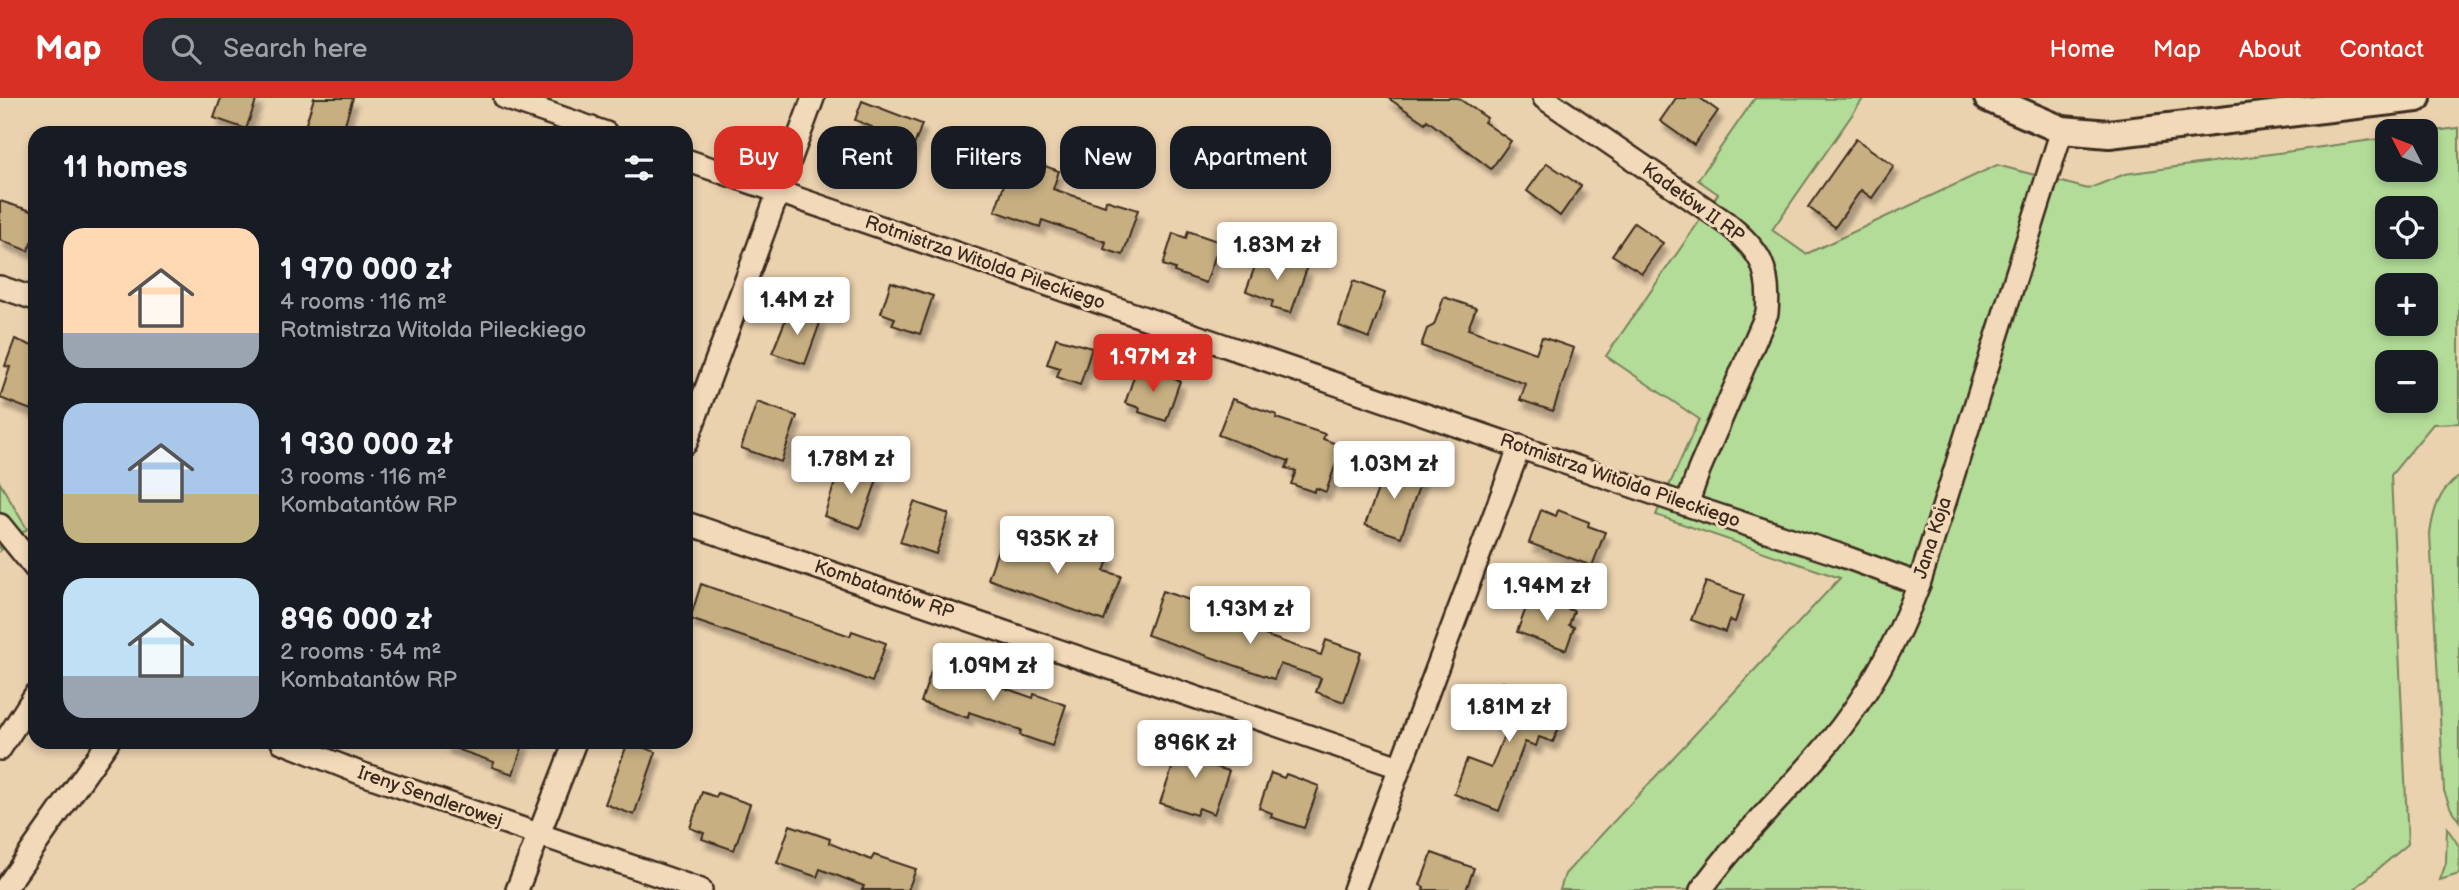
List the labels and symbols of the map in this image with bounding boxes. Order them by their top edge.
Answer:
north arrow [2375,119,2438,182]
street label: Kadetów II RP [1637,158,1749,248]
street label: Rotmistrza Witolda Pileckiego [862,211,1108,315]
pin: 1.83M zł [1205,222,1349,282]
pin: 1.4M zł [732,278,862,337]
pin: 1.97M zł [1081,334,1225,394]
street label: Rotmistrza Witolda Pileckiego [1497,429,1743,533]
pin: 1.78M zł [779,436,923,496]
pin: 1.03M zł [1322,442,1466,501]
street label: Jana Koja [1909,494,1957,582]
pin: 935K zł [992,517,1122,576]
street label: Kombatantów RP [811,555,957,625]
pin: 1.94M zł [1475,564,1619,623]
pin: 1.93M zł [1178,587,1322,646]
pin: 1.09M zł [921,644,1065,703]
pin: 1.81M zł [1437,684,1581,744]
pin: 896K zł [1130,720,1260,780]
street label: Ireny Sendlerowej [355,761,505,833]

